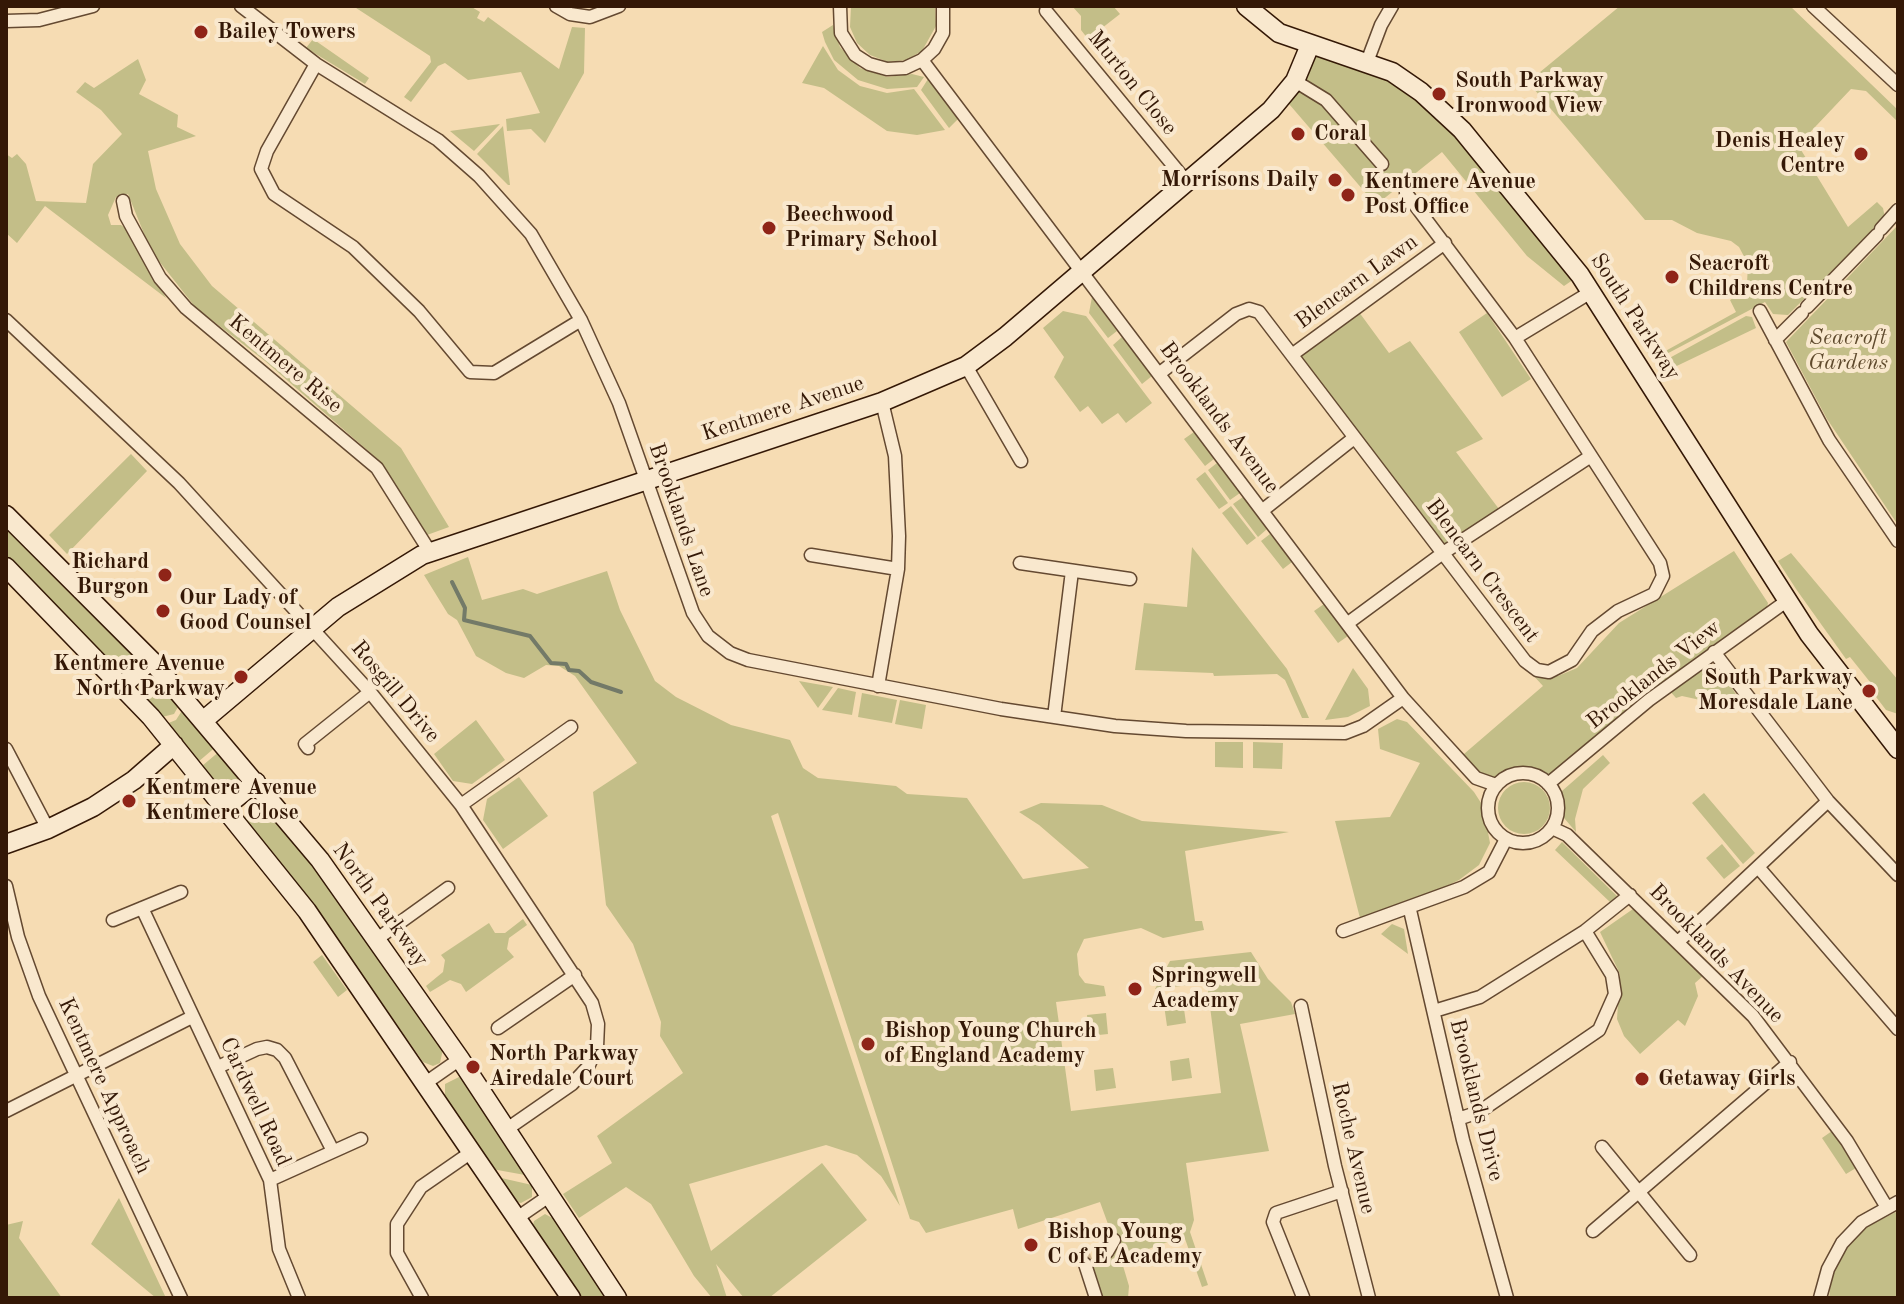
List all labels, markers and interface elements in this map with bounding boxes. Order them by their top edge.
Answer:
place label: Bailey Towers [217,19,355,45]
marker: Bailey Towers [192,23,210,41]
street label: Murton Close [1082,25,1182,141]
place label: South Parkway Ironwood View [1455,68,1604,120]
marker: South Parkway Ironwood View [1430,85,1448,103]
place label: Coral [1314,121,1367,147]
marker: Coral [1289,125,1307,143]
place label: Denis Healey Centre [1715,128,1845,180]
marker: Denis Healey Centre [1852,145,1870,163]
place label: Morrisons Daily [1161,167,1319,193]
place label: Kentmere Avenue Post Office [1364,169,1536,220]
marker: Morrisons Daily [1326,171,1344,189]
marker: Kentmere Avenue Post Office [1339,186,1357,204]
place label: Beechwood Primary School [785,202,938,254]
marker: Beechwood Primary School [760,219,778,237]
street label: Blencarn Lawn [1291,229,1423,335]
street label: South Parkway [1584,249,1686,385]
place label: Seacroft Childrens Centre [1688,251,1853,302]
marker: Seacroft Childrens Centre [1663,268,1681,286]
street label: Kentmere Rise [223,309,347,419]
park label: Seacroft Gardens [1808,325,1888,376]
street label: Brooklands Avenue [1153,337,1285,499]
street label: Kentmere Avenue [699,370,867,448]
street label: Brooklands Lane [642,440,720,600]
street label: Blencarn Crescent [1419,494,1545,648]
place label: Richard Burgon [71,549,149,600]
marker: Richard Burgon [156,566,174,584]
place label: Our Lady of Good Counsel [179,585,312,636]
marker: Our Lady of Good Counsel [154,602,172,620]
street label: Brooklands View [1582,615,1726,735]
street label: Rosgill Drive [345,636,445,748]
place label: Kentmere Avenue North Parkway [53,651,225,702]
place label: South Parkway Moresdale Lane [1698,665,1853,716]
marker: Kentmere Avenue North Parkway [232,668,250,686]
marker: South Parkway Moresdale Lane [1860,682,1878,700]
place label: Kentmere Avenue Kentmere Close [145,775,317,826]
marker: Kentmere Avenue Kentmere Close [120,792,138,810]
street label: North Parkway [326,838,434,972]
street label: Brooklands Avenue [1643,879,1789,1029]
place label: Springwell Academy [1151,963,1257,1014]
marker: Springwell Academy [1126,980,1144,998]
street label: Kentmere Approach [52,994,156,1178]
street label: Brooklands Drive [1443,1016,1509,1184]
place label: Bishop Young Church of England Academy [884,1018,1097,1070]
street label: Cardwell Road [214,1033,296,1171]
marker: Bishop Young Church of England Academy [859,1035,877,1053]
place label: North Parkway Airedale Court [489,1041,639,1092]
marker: North Parkway Airedale Court [464,1058,482,1076]
place label: Getaway Girls [1658,1066,1795,1092]
marker: Getaway Girls [1633,1070,1651,1088]
street label: Roche Avenue [1325,1080,1381,1216]
place label: Bishop Young C of E Academy [1047,1219,1203,1270]
marker: Bishop Young C of E Academy [1022,1236,1040,1254]

